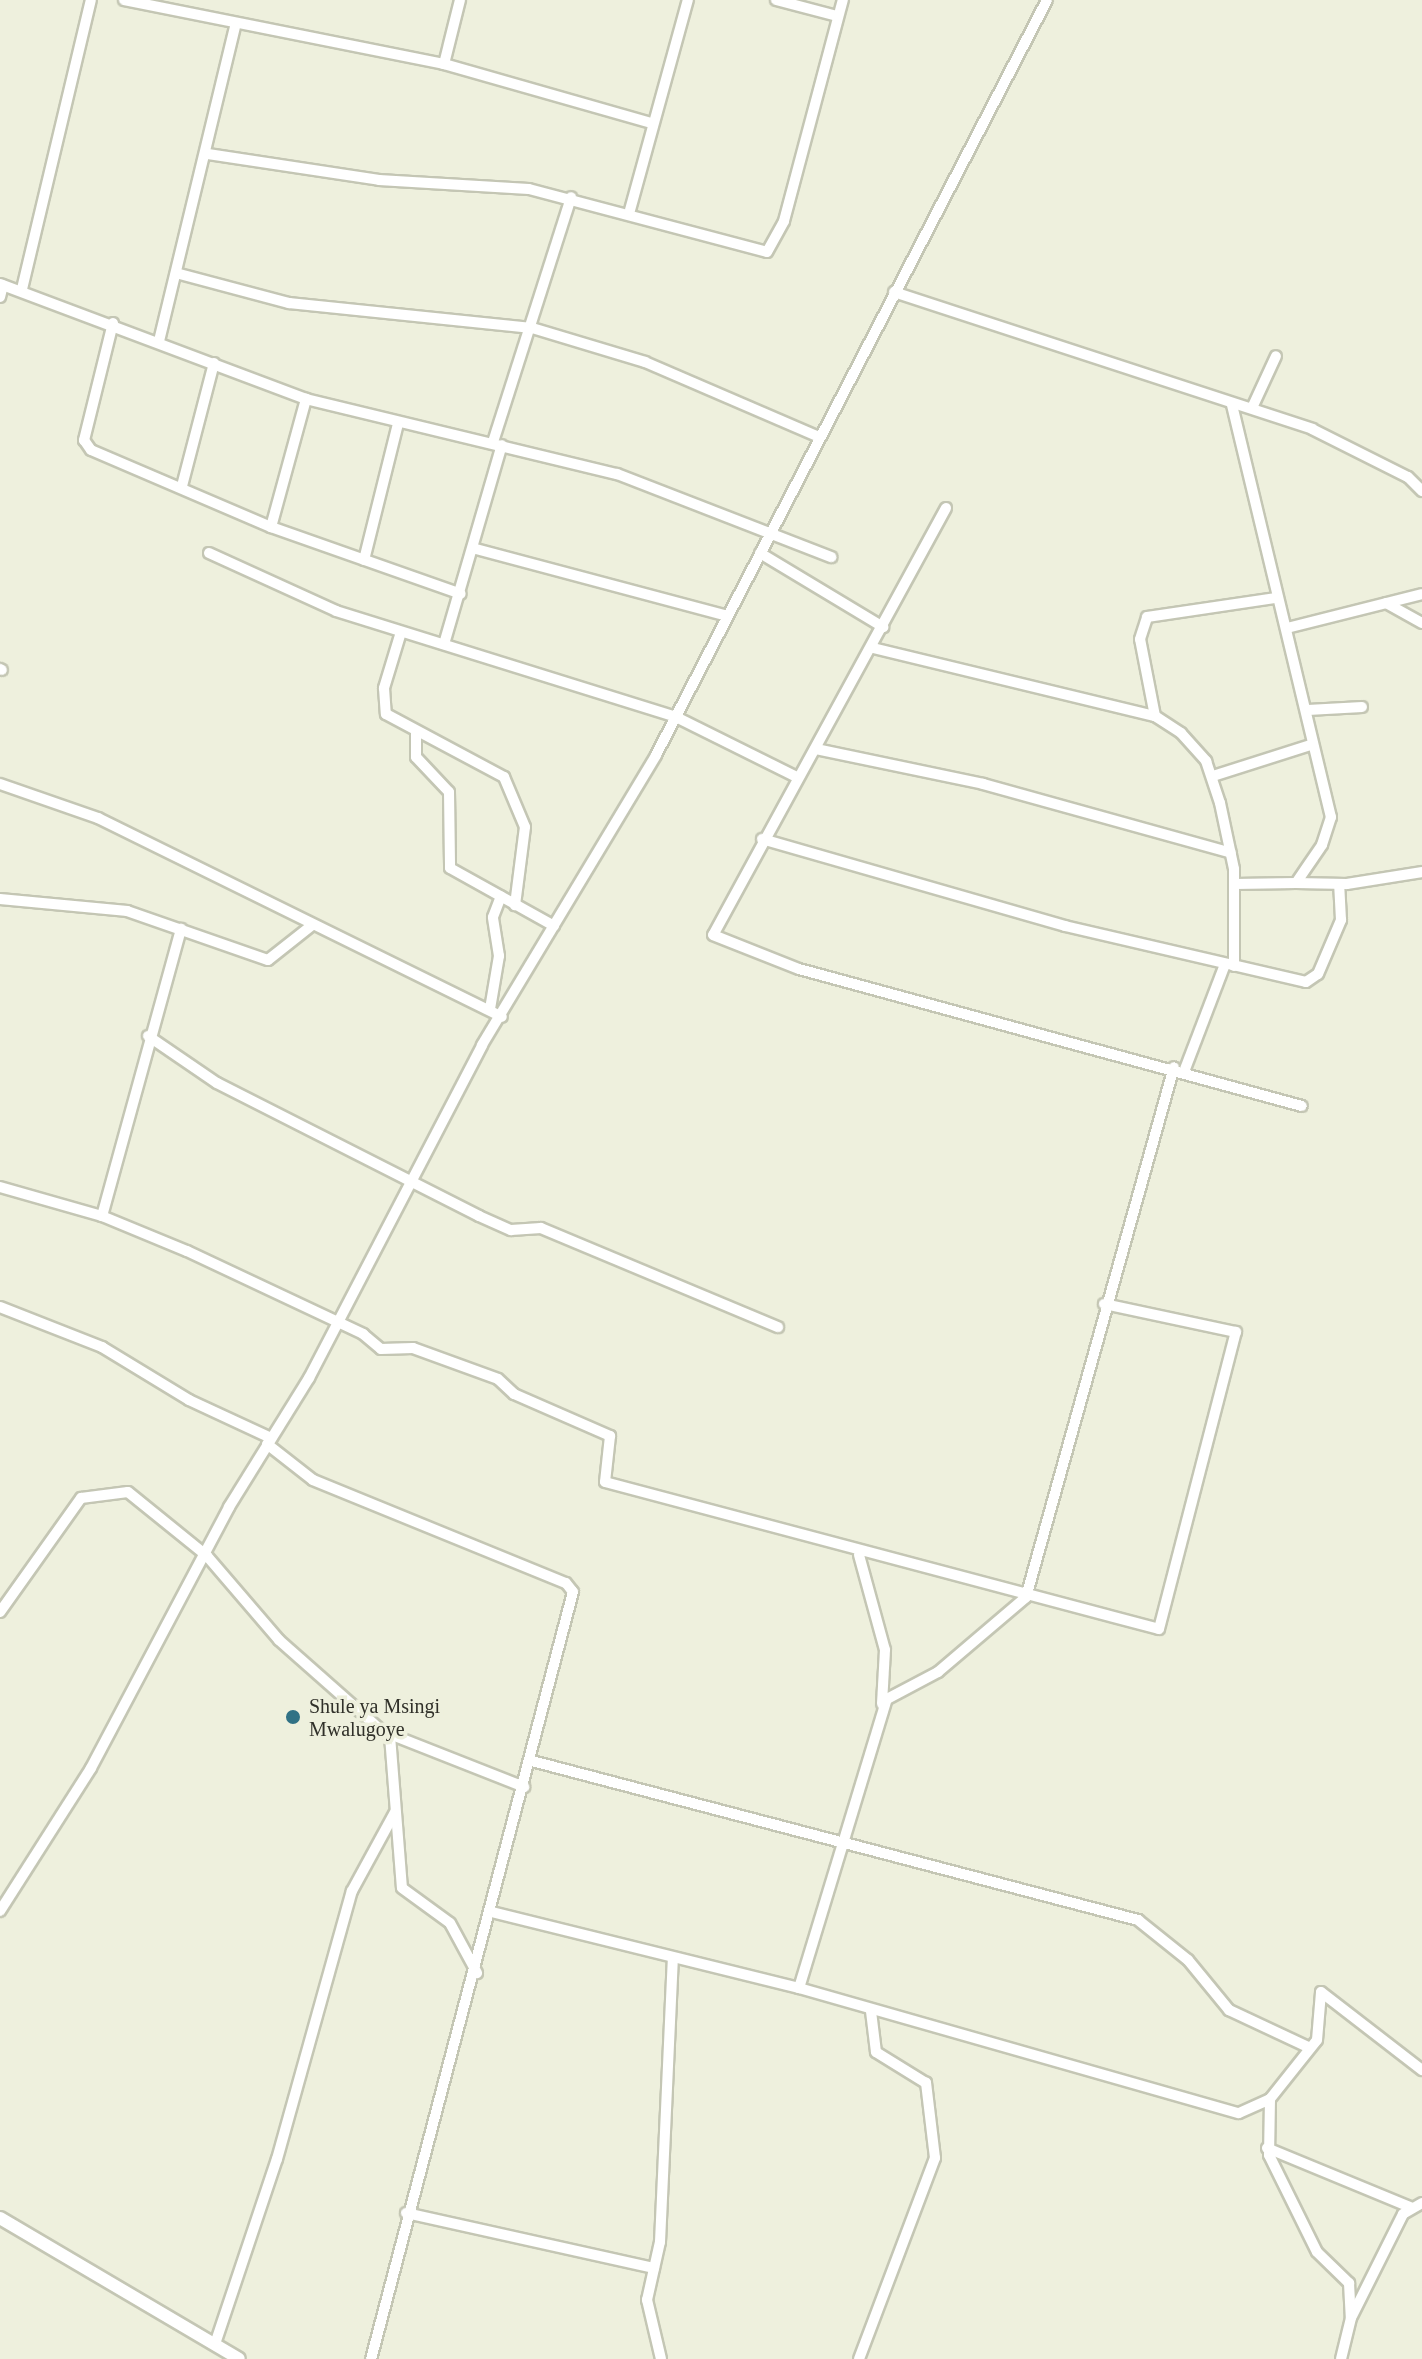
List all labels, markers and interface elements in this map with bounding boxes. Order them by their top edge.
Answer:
place label: Shule ya Msingi Mwalugoye [309,1694,440,1741]
marker: Shule ya Msingi Mwalugoye [284,1708,302,1726]

